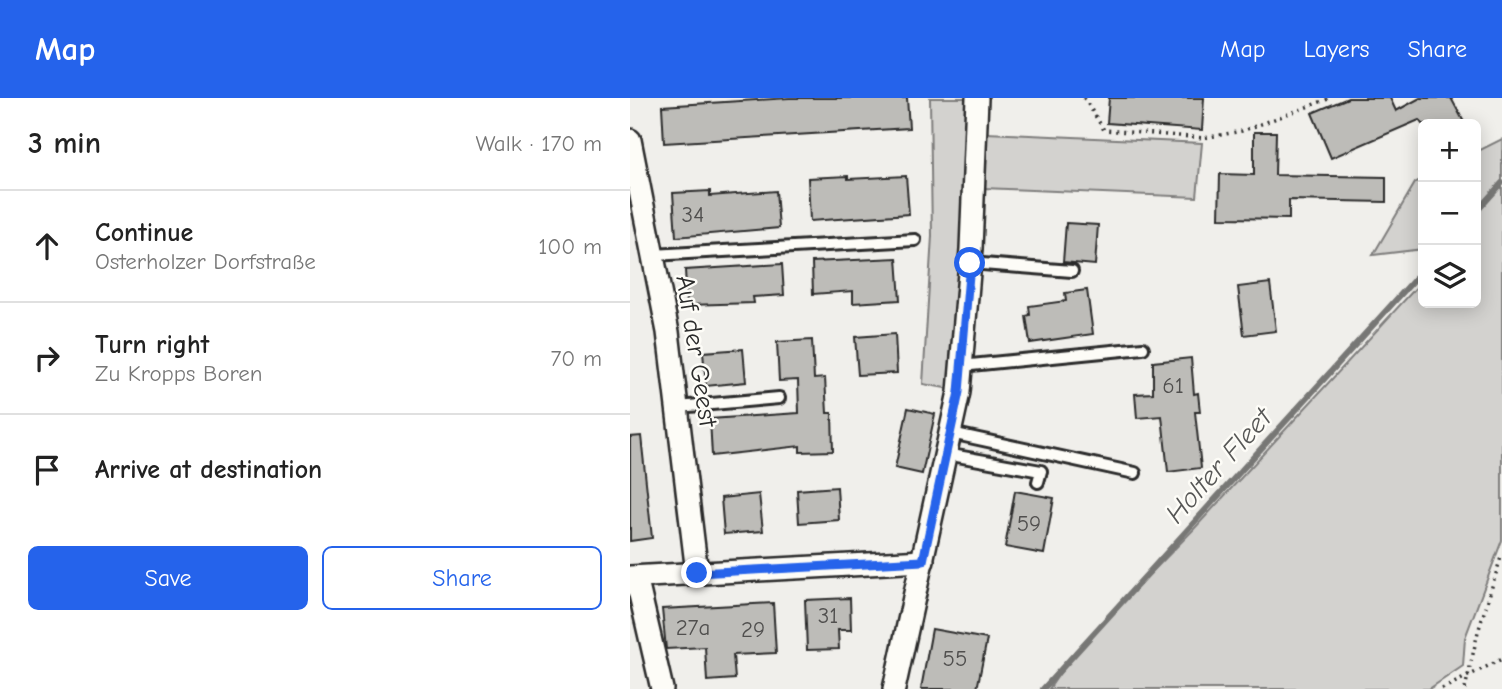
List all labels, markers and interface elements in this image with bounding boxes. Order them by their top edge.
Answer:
text: Map [35,30,96,68]
text: Map [1220,35,1266,63]
text: Layers [1304,35,1369,63]
text: Share [1407,35,1467,63]
map controls [1418,119,1481,308]
button: + [1418,119,1481,182]
text: 3 min [28,126,101,161]
text: Walk · 170 m [475,130,602,157]
button: − [1418,182,1481,245]
house number: 34 [682,201,704,228]
text: Continue [95,218,193,248]
icon: ahead [28,227,66,265]
text: 100 m [538,233,602,260]
button: layers [1418,245,1481,308]
route start [954,247,985,278]
text: Osterholzer Dorfstraße [95,248,316,275]
street label: Auf der Geest [669,273,723,431]
text: Turn right [95,330,209,360]
icon: right [28,339,66,377]
text: 70 m [550,345,602,372]
text: Zu Kropps Boren [95,360,263,387]
house number: 61 [1162,372,1184,399]
water label: Holter Fleet [1159,400,1280,530]
icon: arrive [28,451,66,489]
text: Arrive at destination [95,455,322,485]
house number: 59 [1017,510,1041,537]
button: Save [28,546,308,610]
button: Share [322,546,602,610]
route end [681,557,712,588]
house number: 31 [818,602,838,629]
house number: 27a [676,614,710,641]
house number: 29 [741,616,765,643]
house number: 55 [943,645,967,672]

